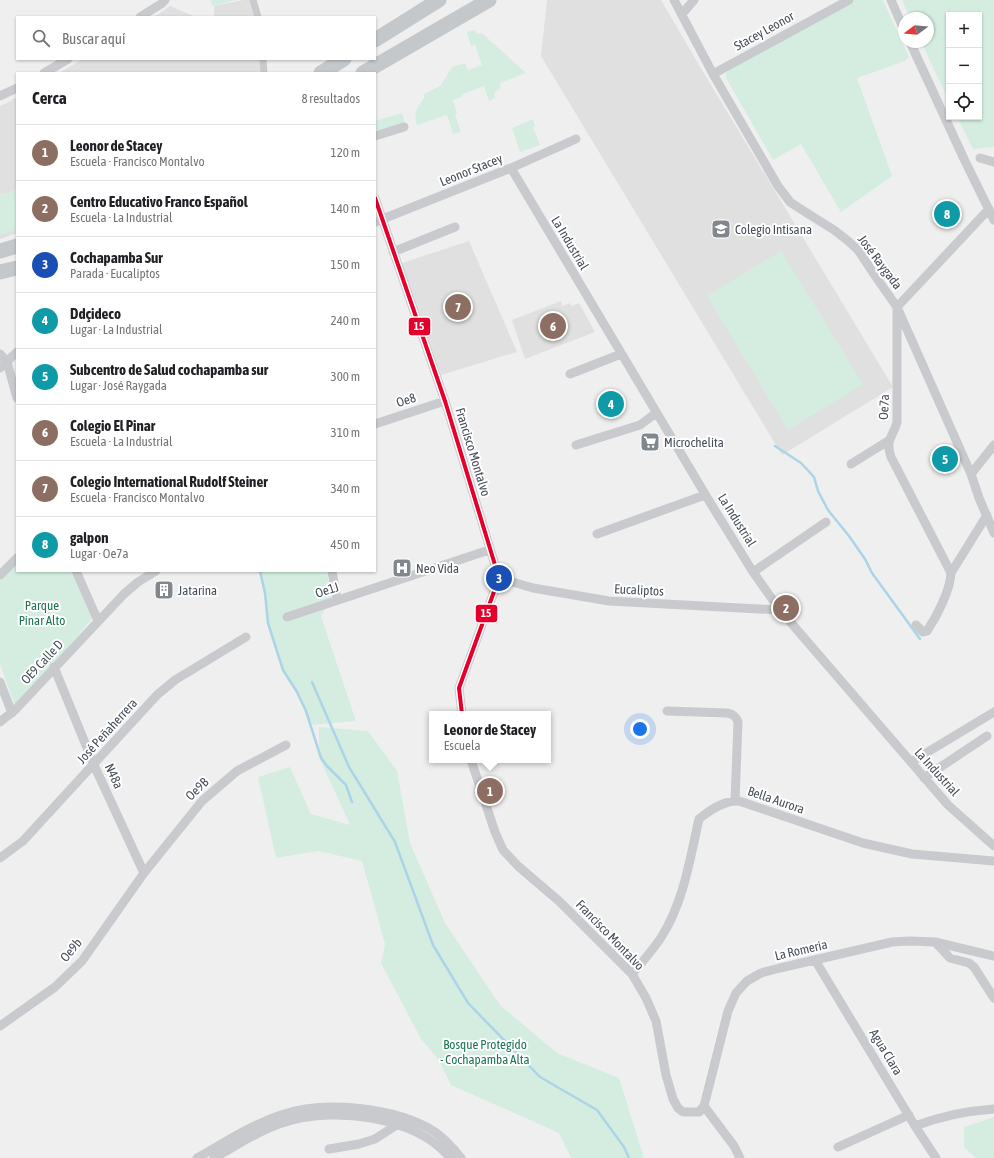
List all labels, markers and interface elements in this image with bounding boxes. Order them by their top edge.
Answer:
street label: Stacey Leonor [731,8,797,54]
north arrow [898,12,934,48]
map controls [946,12,982,120]
button: + [946,12,982,48]
search box [16,16,376,60]
icon: search [30,27,52,49]
text: Buscar aquí [62,30,125,47]
button: − [946,48,982,84]
button: locate [946,84,982,120]
text: Cerca [32,88,67,108]
text: 8 resultados [301,91,360,106]
text: Leonor de Stacey [70,137,162,154]
text: 1 [42,145,48,160]
text: 120 m [331,145,360,160]
street label: Leonor Stacey [437,150,505,189]
text: Escuela · Francisco Montalvo [70,154,205,169]
text: Centro Educativo Franco Español [70,193,248,210]
pin: 8 [934,199,960,229]
text: 2 [42,201,48,216]
text: 140 m [331,201,360,216]
text: Escuela · La Industrial [70,210,173,225]
street label: La Industrial [548,214,592,273]
school or university icon: Colegio Intisana [710,218,732,240]
place label: Colegio Intisana [735,222,812,237]
street label: José Raygada [855,232,905,292]
text: Cochapamba Sur [70,249,163,266]
text: 3 [42,257,48,272]
text: 150 m [331,257,360,272]
text: Parada · Eucaliptos [70,266,160,281]
pin: 7 [445,292,471,322]
text: Ddçideco [70,305,121,322]
pin: 6 [540,311,566,341]
text: 4 [42,313,48,328]
text: 240 m [331,313,360,328]
line badge: 15 [408,317,431,336]
text: 15 [414,320,424,332]
text: Lugar · La Industrial [70,322,162,337]
text: Subcentro de Salud cochapamba sur [70,361,268,378]
text: 5 [42,369,48,384]
text: 300 m [331,369,360,384]
text: Lugar · José Raygada [70,378,167,393]
pin: 4 [598,389,624,419]
street label: Oe8 [394,390,418,410]
street label: Oe7a [876,394,892,420]
street label: Francisco Montalvo [452,406,494,498]
text: Colegio El Pinar [70,417,155,434]
text: 6 [42,425,48,440]
text: 310 m [331,425,360,440]
supermarket icon: Microchelita [639,431,661,453]
text: Escuela · La Industrial [70,434,173,449]
place label: Microchelita [664,435,724,450]
pin: 5 [932,444,958,474]
text: Colegio International Rudolf Steiner [70,473,268,490]
text: 7 [42,481,48,496]
text: 340 m [331,481,360,496]
text: Escuela · Francisco Montalvo [70,490,205,505]
street label: La Industrial [715,491,759,550]
text: galpon [70,529,109,546]
text: 8 [42,537,48,552]
text: 450 m [331,537,360,552]
text: Lugar · Oe7a [70,546,129,561]
hospital icon: Neo Vida [391,557,413,579]
place label: Neo Vida [416,561,459,576]
pin: 3 [486,563,512,593]
building icon: Jatarina [153,579,175,601]
street label: Oe1J [313,579,341,601]
street label: Eucaliptos [614,581,665,599]
place label: Jatarina [178,583,217,598]
pin: 2 [773,593,799,623]
park label: Parque Pinar Alto [19,598,65,628]
line badge: 15 [475,604,498,623]
text: 15 [481,607,491,619]
street label: OE9 Calle D [18,637,66,687]
street label: José Peñaherrera [74,695,140,767]
popup [429,711,551,763]
your location [630,719,650,739]
text: Leonor de Stacey [444,721,536,738]
text: Escuela [444,738,480,753]
street label: La Industrial [911,745,963,800]
street label: N48a [102,761,126,791]
street label: Oe9B [183,774,212,803]
pin: 1 [477,776,503,806]
street label: Bella Aurora [746,783,806,817]
street label: Francisco Montalvo [573,897,647,973]
street label: Oe9b [57,935,85,965]
street label: La Romeria [773,937,829,963]
street label: Agua Clara [866,1026,906,1078]
park label: Bosque Protegido - Cochapamba Alta [440,1037,530,1067]

